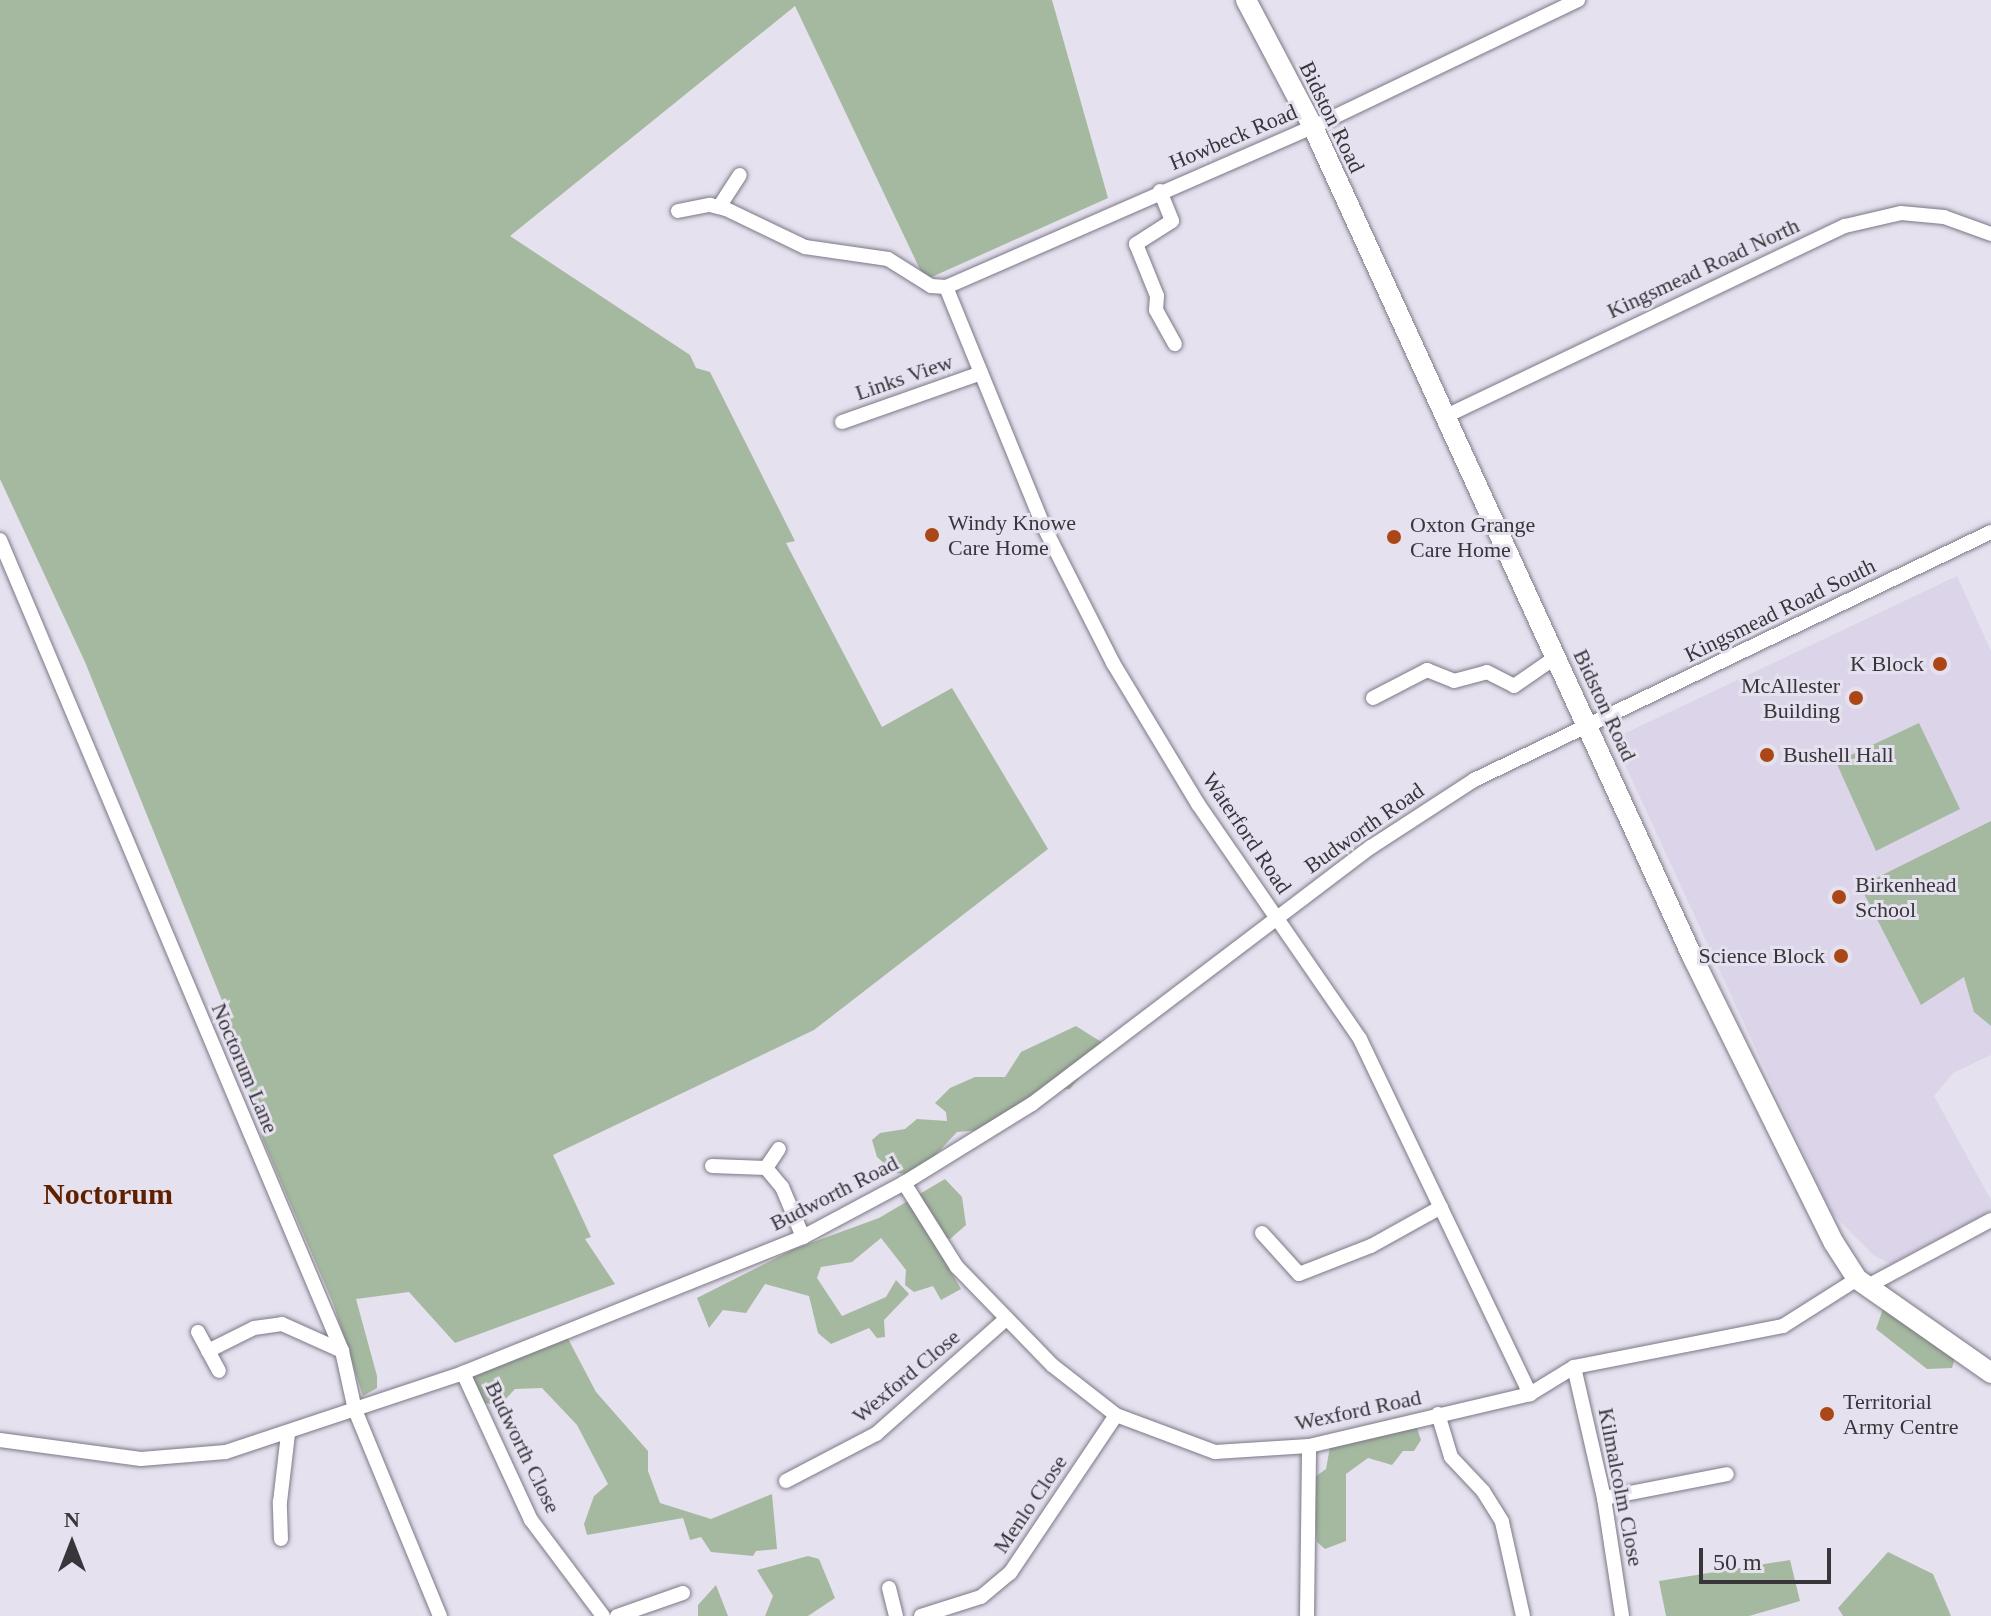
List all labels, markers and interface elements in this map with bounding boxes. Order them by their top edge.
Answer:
street label: Bidston Road [1294,57,1370,177]
street label: Howbeck Road [1165,98,1301,176]
street label: Kingsmead Road North [1603,212,1803,324]
street label: Links View [852,348,956,406]
place label: Windy Knowe Care Home [948,509,1076,560]
place label: Oxton Grange Care Home [1410,511,1535,562]
marker: Windy Knowe Care Home [923,526,941,544]
marker: Oxton Grange Care Home [1385,528,1403,546]
street label: Kingsmead Road South [1680,552,1880,668]
street label: Bidston Road [1568,645,1642,765]
place label: K Block [1850,651,1924,677]
marker: K Block [1931,655,1949,673]
place label: McAllester Building [1741,672,1840,724]
marker: McAllester Building [1847,689,1865,707]
place label: Bushell Hall [1783,742,1894,768]
marker: Bushell Hall [1758,746,1776,764]
street label: Waterford Road [1197,767,1297,899]
street label: Budworth Road [1299,777,1429,879]
place label: Birkenhead School [1855,871,1956,922]
marker: Birkenhead School [1830,888,1848,906]
place label: Science Block [1699,943,1825,969]
marker: Science Block [1832,947,1850,965]
street label: Noctorum Lane [206,999,284,1137]
street label: Budworth Road [766,1149,902,1237]
district label: Noctorum [43,1176,173,1212]
street label: Wexford Close [847,1323,965,1429]
street label: Budworth Close [480,1377,566,1517]
street label: Wexford Road [1292,1384,1424,1436]
place label: Territorial Army Centre [1843,1388,1958,1440]
marker: Territorial Army Centre [1818,1405,1836,1423]
street label: Kilmalcolm Close [1593,1406,1649,1568]
street label: Menlo Close [987,1450,1073,1558]
north arrow [32,1504,112,1584]
text: N [64,1507,80,1532]
scale bar [1703,1532,1835,1582]
text: 50 m [1713,1549,1762,1575]

